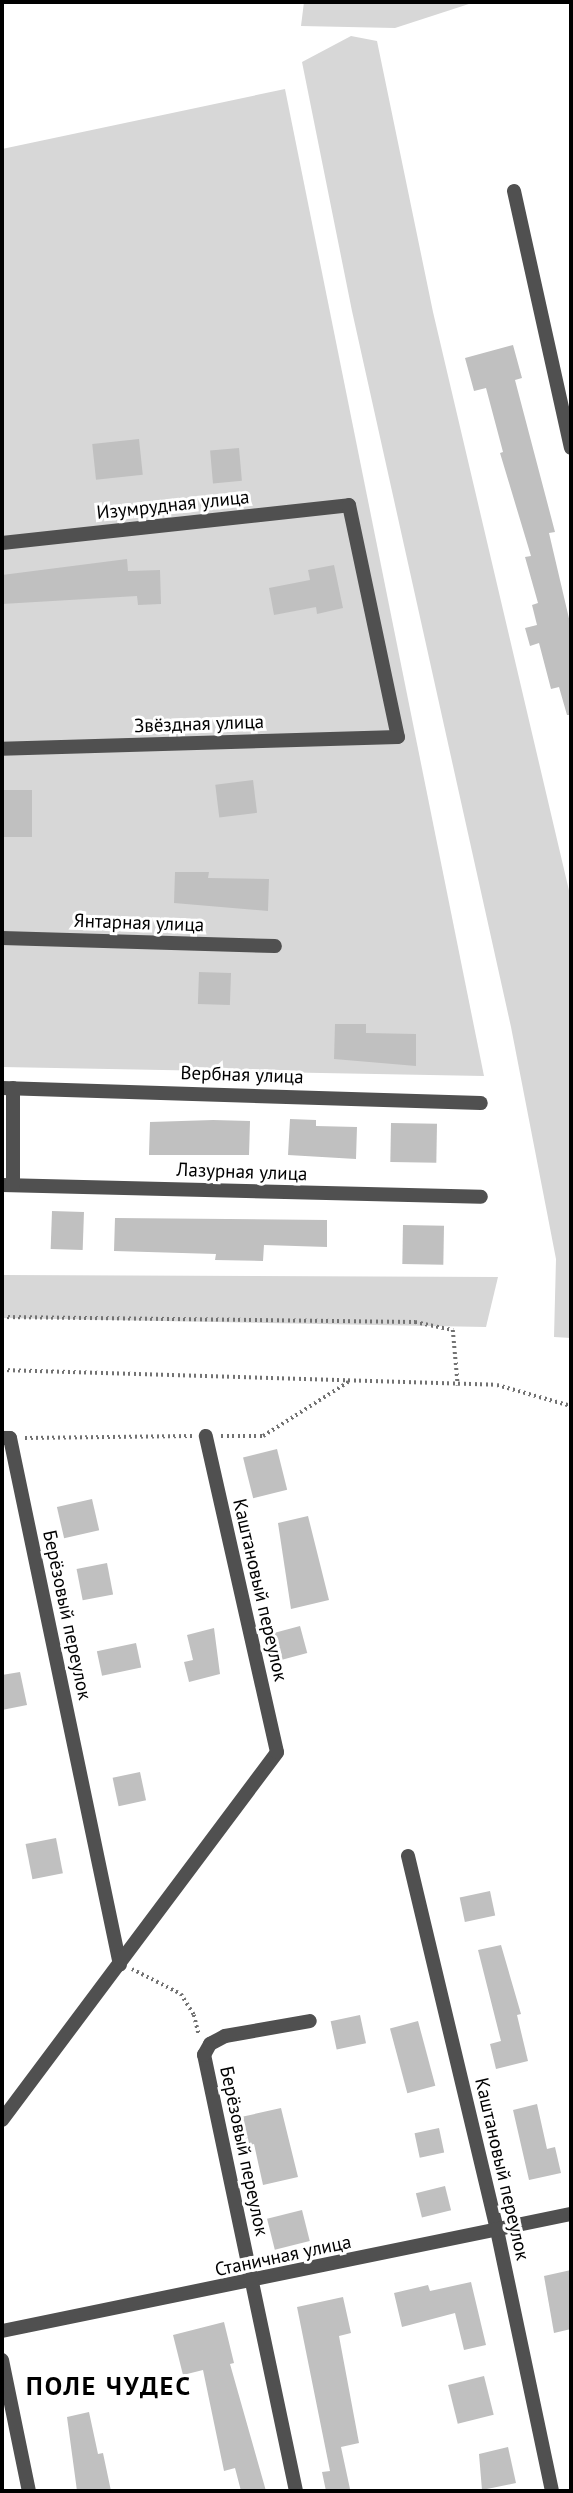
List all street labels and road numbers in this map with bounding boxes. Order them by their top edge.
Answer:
street label: Изумрудная улица [95,486,251,524]
street label: Звёздная улица [134,710,264,738]
street label: Янтарная улица [73,909,205,937]
street label: Вербная улица [180,1061,304,1089]
street label: Лазурная улица [176,1158,308,1186]
street label: Каштановый переулок [228,1496,292,1684]
street label: Берёзовый переулок [38,1528,96,1702]
street label: Берёзовый переулок [215,2064,273,2238]
street label: Каштановый переулок [470,2075,534,2263]
street label: Станичная улица [213,2230,353,2282]

